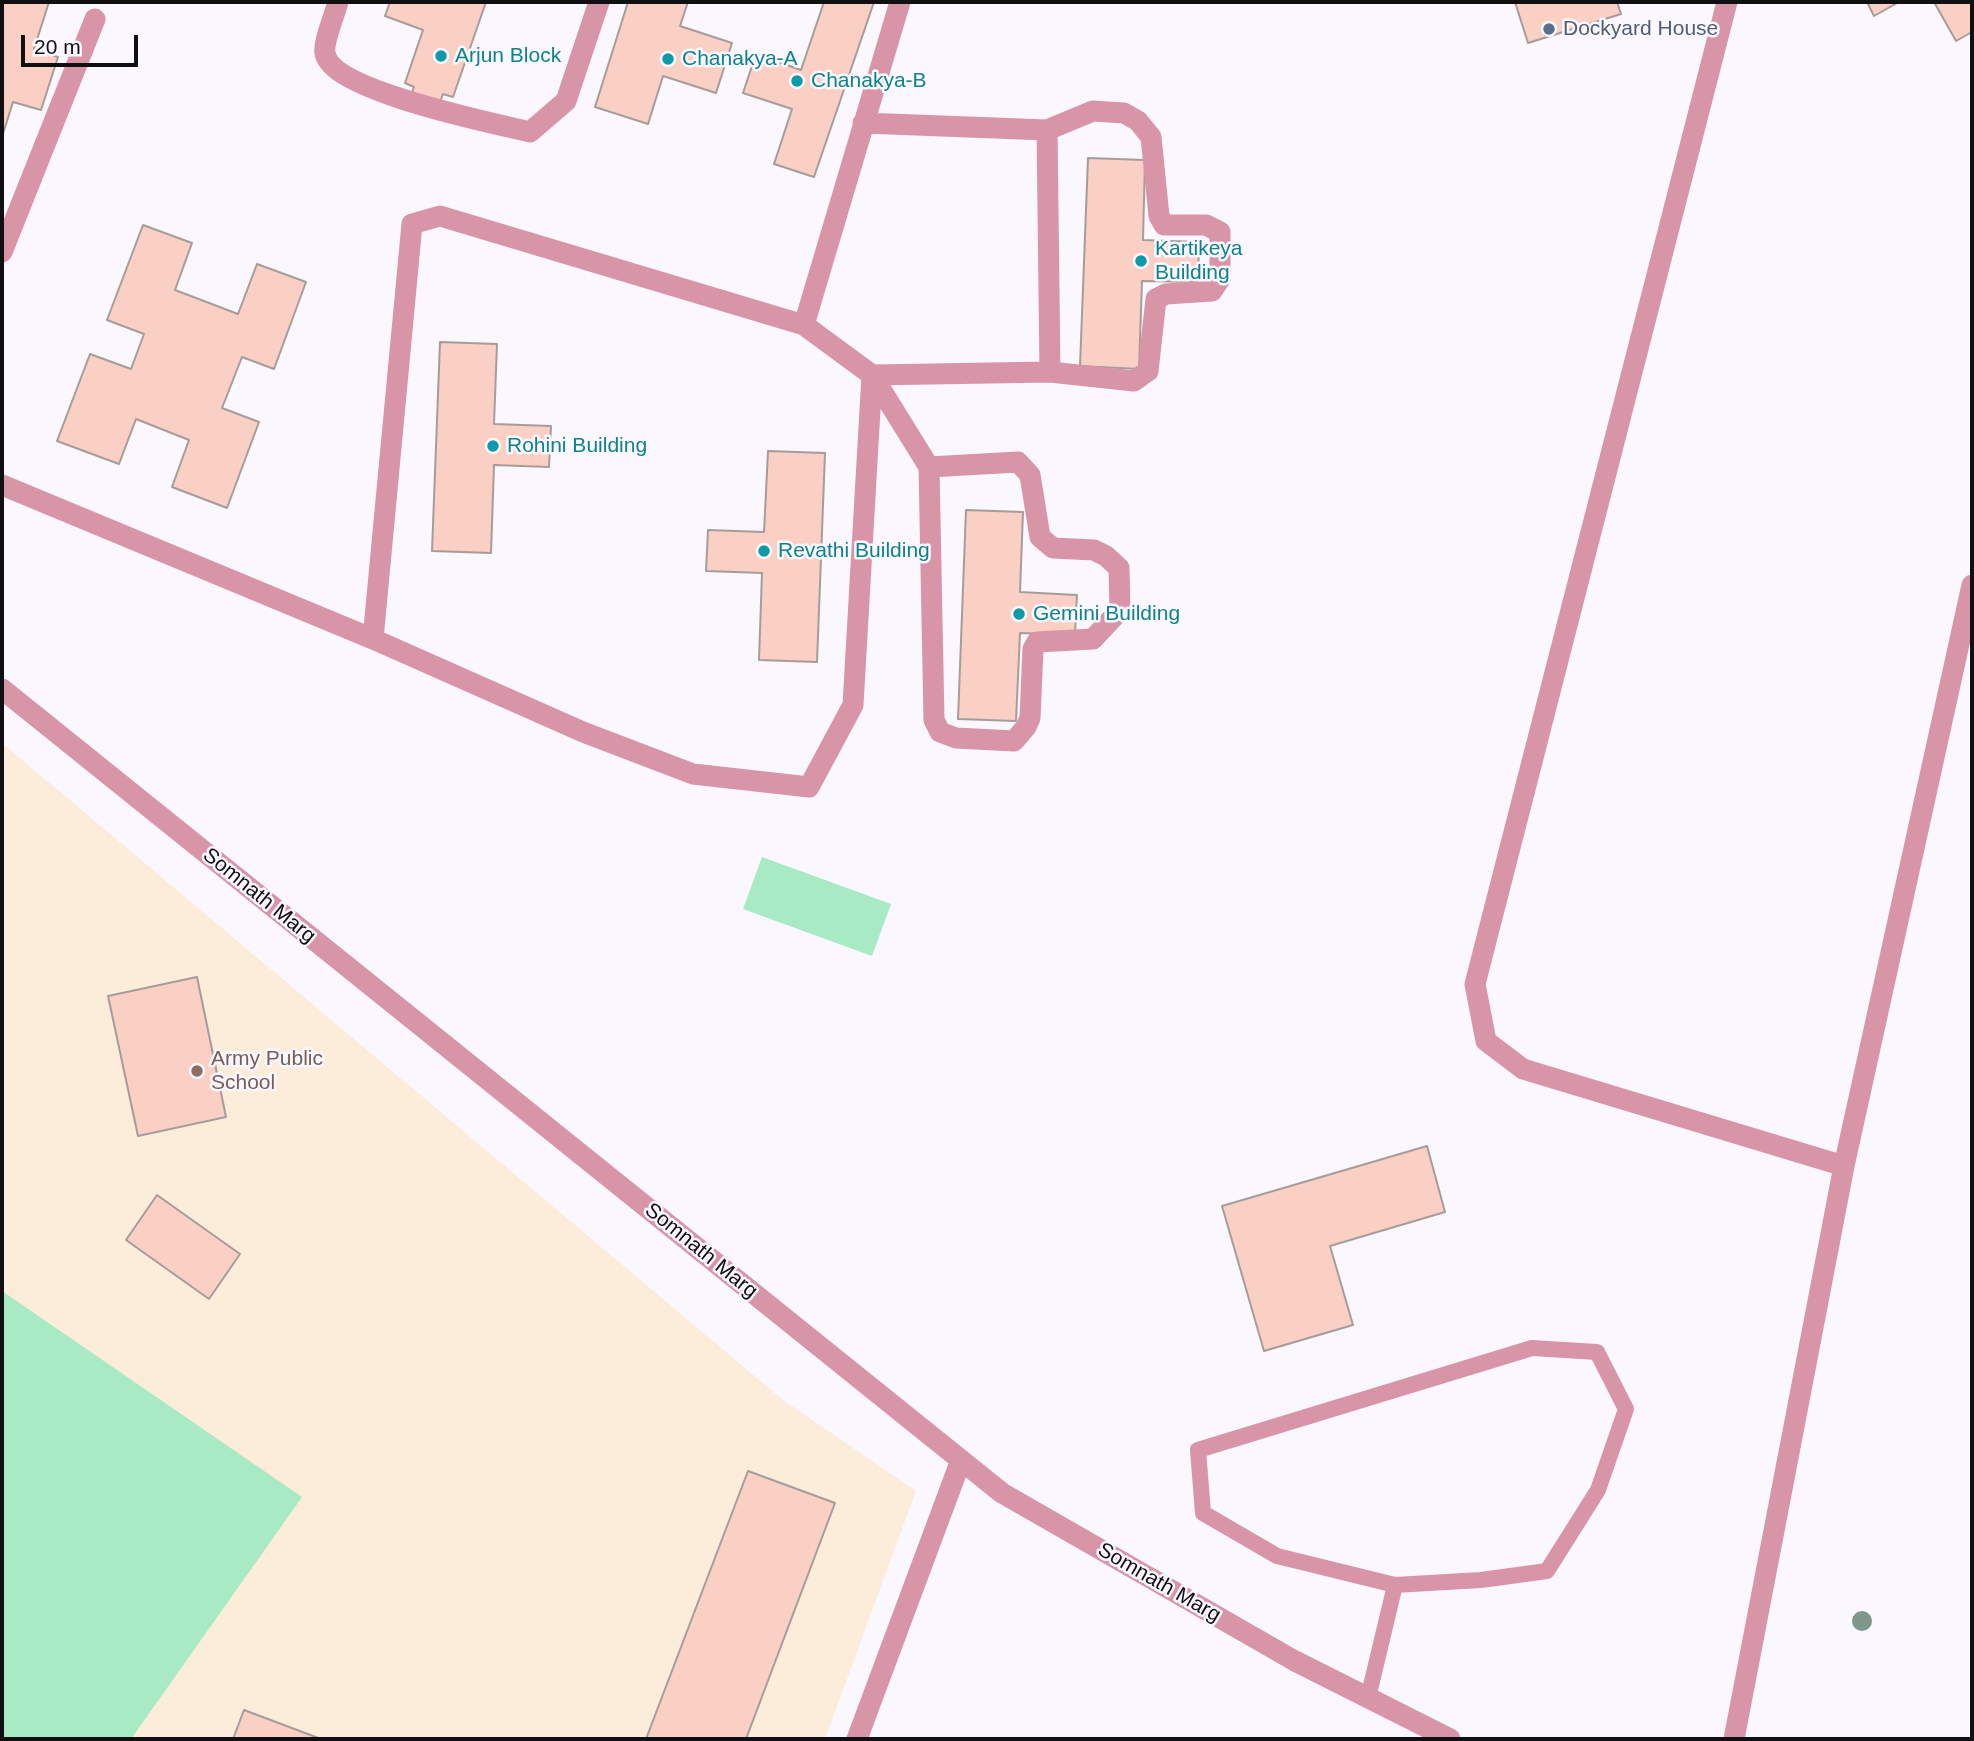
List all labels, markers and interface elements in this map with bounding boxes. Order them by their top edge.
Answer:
place label: Dockyard House [1563,16,1718,42]
scale bar [24,21,142,65]
marker: Dockyard House [1541,21,1557,37]
text: 20 m [34,35,81,58]
place label: Arjun Block [455,43,561,69]
place label: Chanakya-A [682,46,798,72]
marker: Arjun Block [433,48,449,64]
marker: Chanakya-A [660,51,676,67]
place label: Chanakya-B [811,68,927,94]
marker: Chanakya-B [789,73,805,89]
place label: Kartikeya Building [1155,236,1243,286]
marker: Kartikeya Building [1133,253,1149,269]
place label: Rohini Building [507,433,647,459]
marker: Rohini Building [485,438,501,454]
place label: Revathi Building [778,538,930,564]
marker: Revathi Building [756,543,772,559]
place label: Gemini Building [1033,601,1180,627]
marker: Gemini Building [1011,606,1027,622]
street label: Somnath Marg [198,843,320,949]
place label: Army Public School [211,1046,323,1096]
marker: Army Public School [189,1063,205,1079]
street label: Somnath Marg [640,1198,762,1304]
street label: Somnath Marg [1093,1538,1225,1628]

